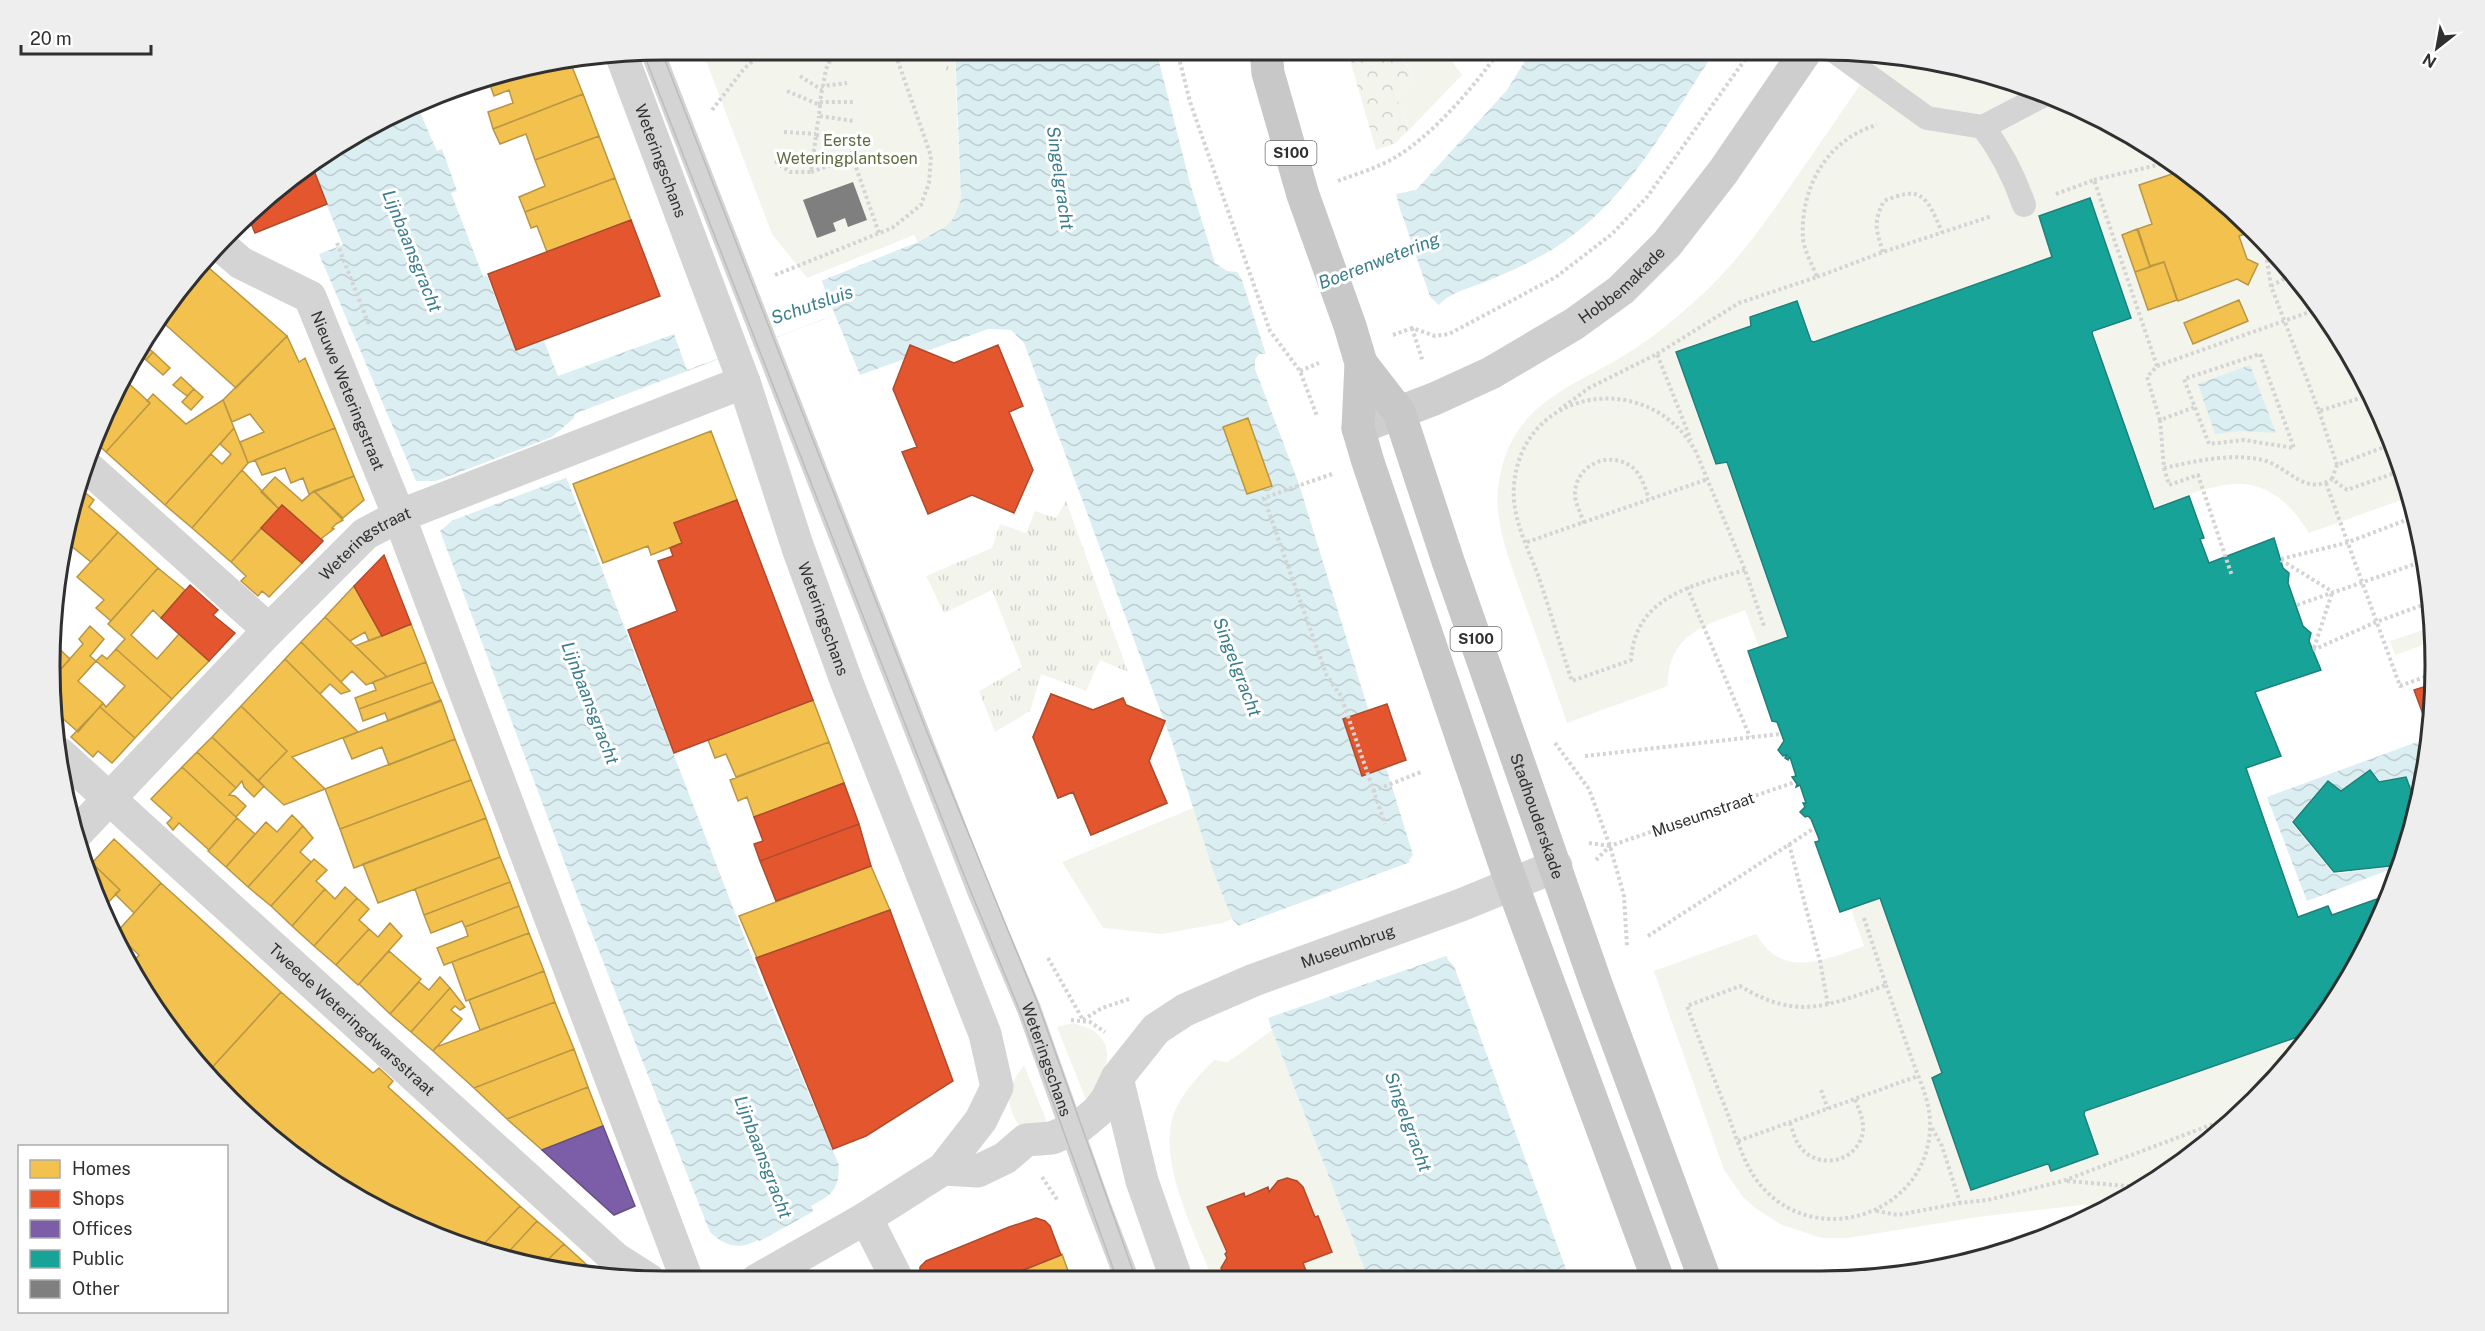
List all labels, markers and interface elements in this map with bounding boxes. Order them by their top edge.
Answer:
scale bar [21,18,152,56]
north arrow [2407,18,2467,78]
text: 20 m [30,28,72,49]
text: N [2419,49,2440,72]
street label: Weteringschans [631,102,690,220]
water label: Singelgracht [1043,125,1078,231]
park label: Eerste Weteringplantsoen [776,131,918,168]
road number: S100 [1266,141,1316,165]
water label: Lijnbaansgracht [378,187,447,315]
water label: Boerenwetering [1315,228,1443,293]
street label: Hobbemakade [1575,243,1669,328]
water label: Schutsluis [768,281,856,328]
street label: Nieuwe Weteringstraat [307,308,388,473]
street label: Weteringstraat [315,503,414,584]
street label: Weteringschans [794,559,852,678]
water label: Singelgracht [1209,614,1266,720]
road number: S100 [1450,627,1502,651]
water label: Lijnbaansgracht [557,638,624,767]
street label: Stadhouderskade [1506,751,1567,882]
street label: Museumstraat [1649,788,1757,841]
street label: Museumbrug [1298,921,1398,972]
street label: Tweede Weteringdwarsstraat [265,939,439,1100]
street label: Weteringschans [1017,1000,1075,1119]
water label: Singelgracht [1381,1069,1436,1175]
water label: Lijnbaansgracht [730,1092,797,1221]
legend [18,1145,228,1313]
text: Homes [72,1158,131,1179]
text: Shops [72,1188,124,1209]
text: Offices [72,1218,132,1239]
text: Public [72,1248,124,1269]
text: Other [72,1278,120,1299]

